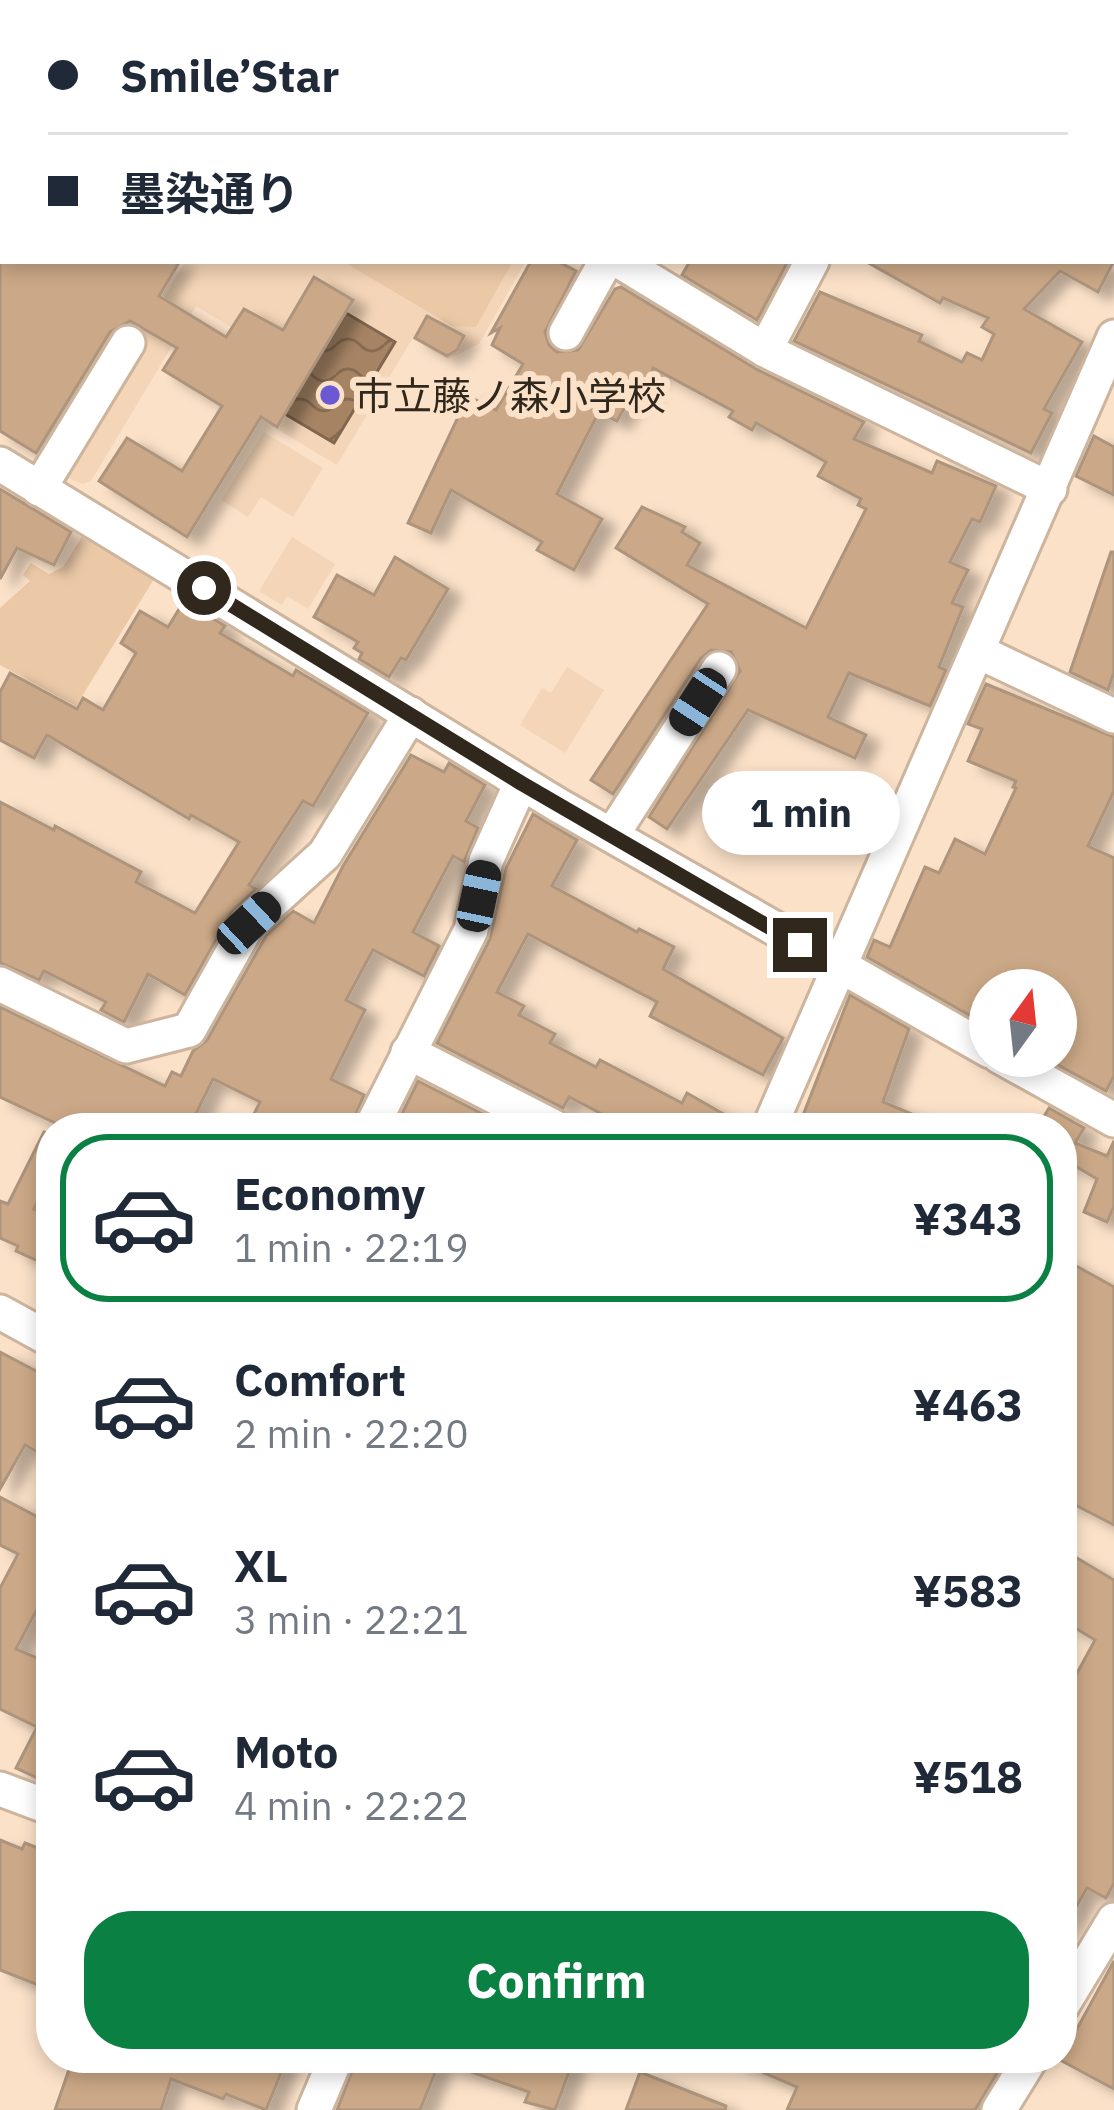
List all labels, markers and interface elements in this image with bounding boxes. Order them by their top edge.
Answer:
text: Smile’Star [120,46,339,104]
text: 墨染通り [120,164,300,222]
place label: 市立藤ノ森小学校 [354,370,666,421]
marker: 市立藤ノ森小学校 [317,382,343,408]
route start [177,561,231,615]
car [663,662,733,742]
callout: 1 min [701,771,899,855]
text: 1 min [750,787,852,838]
car [454,857,504,935]
car [210,885,288,961]
route end [773,918,827,972]
north arrow [969,969,1077,1077]
map controls [969,969,1077,1077]
icon: car [90,1164,198,1272]
text: Economy [234,1164,425,1222]
text: ¥343 [913,1189,1023,1247]
text: 1 min · 22:19 [234,1222,469,1273]
icon: car [90,1350,198,1458]
text: Comfort [234,1350,406,1408]
text: ¥463 [913,1375,1023,1433]
text: 2 min · 22:20 [234,1408,469,1459]
icon: car [90,1536,198,1644]
text: XL [234,1536,288,1594]
text: ¥583 [913,1561,1023,1619]
text: 3 min · 22:21 [234,1594,469,1645]
icon: car [90,1722,198,1830]
text: Moto [234,1722,338,1780]
text: ¥518 [913,1747,1023,1805]
text: 4 min · 22:22 [234,1780,469,1831]
button: Confirm [84,1911,1029,2049]

